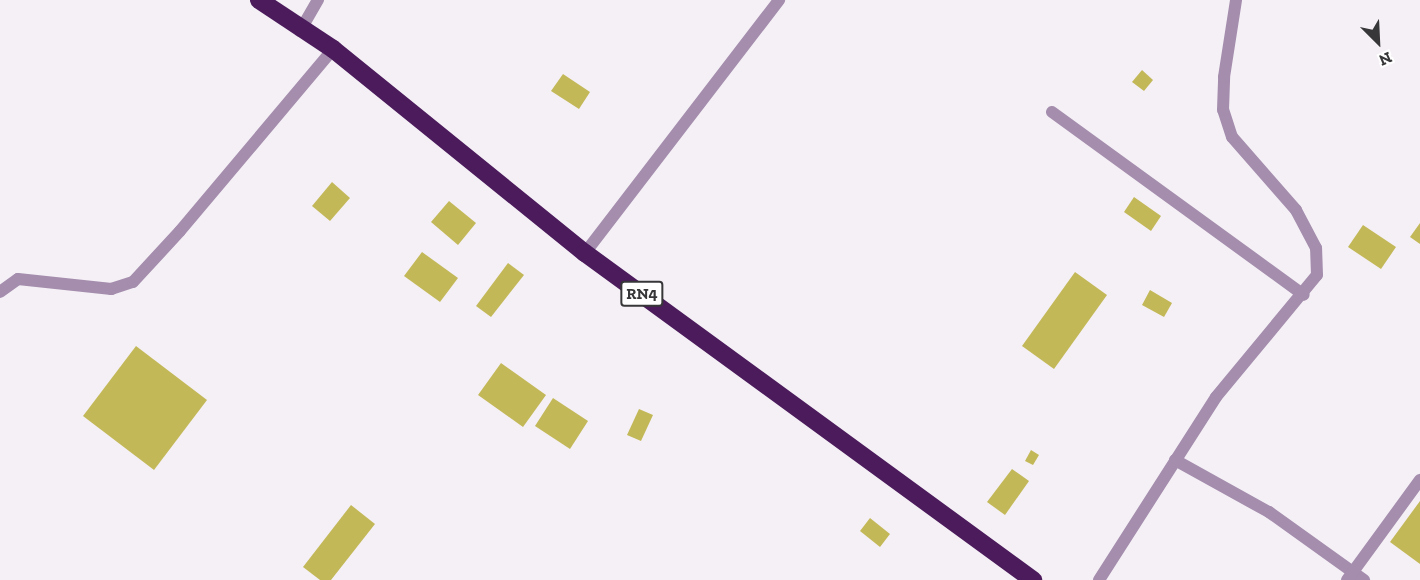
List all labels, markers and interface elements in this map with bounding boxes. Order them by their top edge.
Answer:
north arrow [1348,12,1408,72]
text: N [1376,48,1395,70]
road number: RN4 [620,281,664,307]

